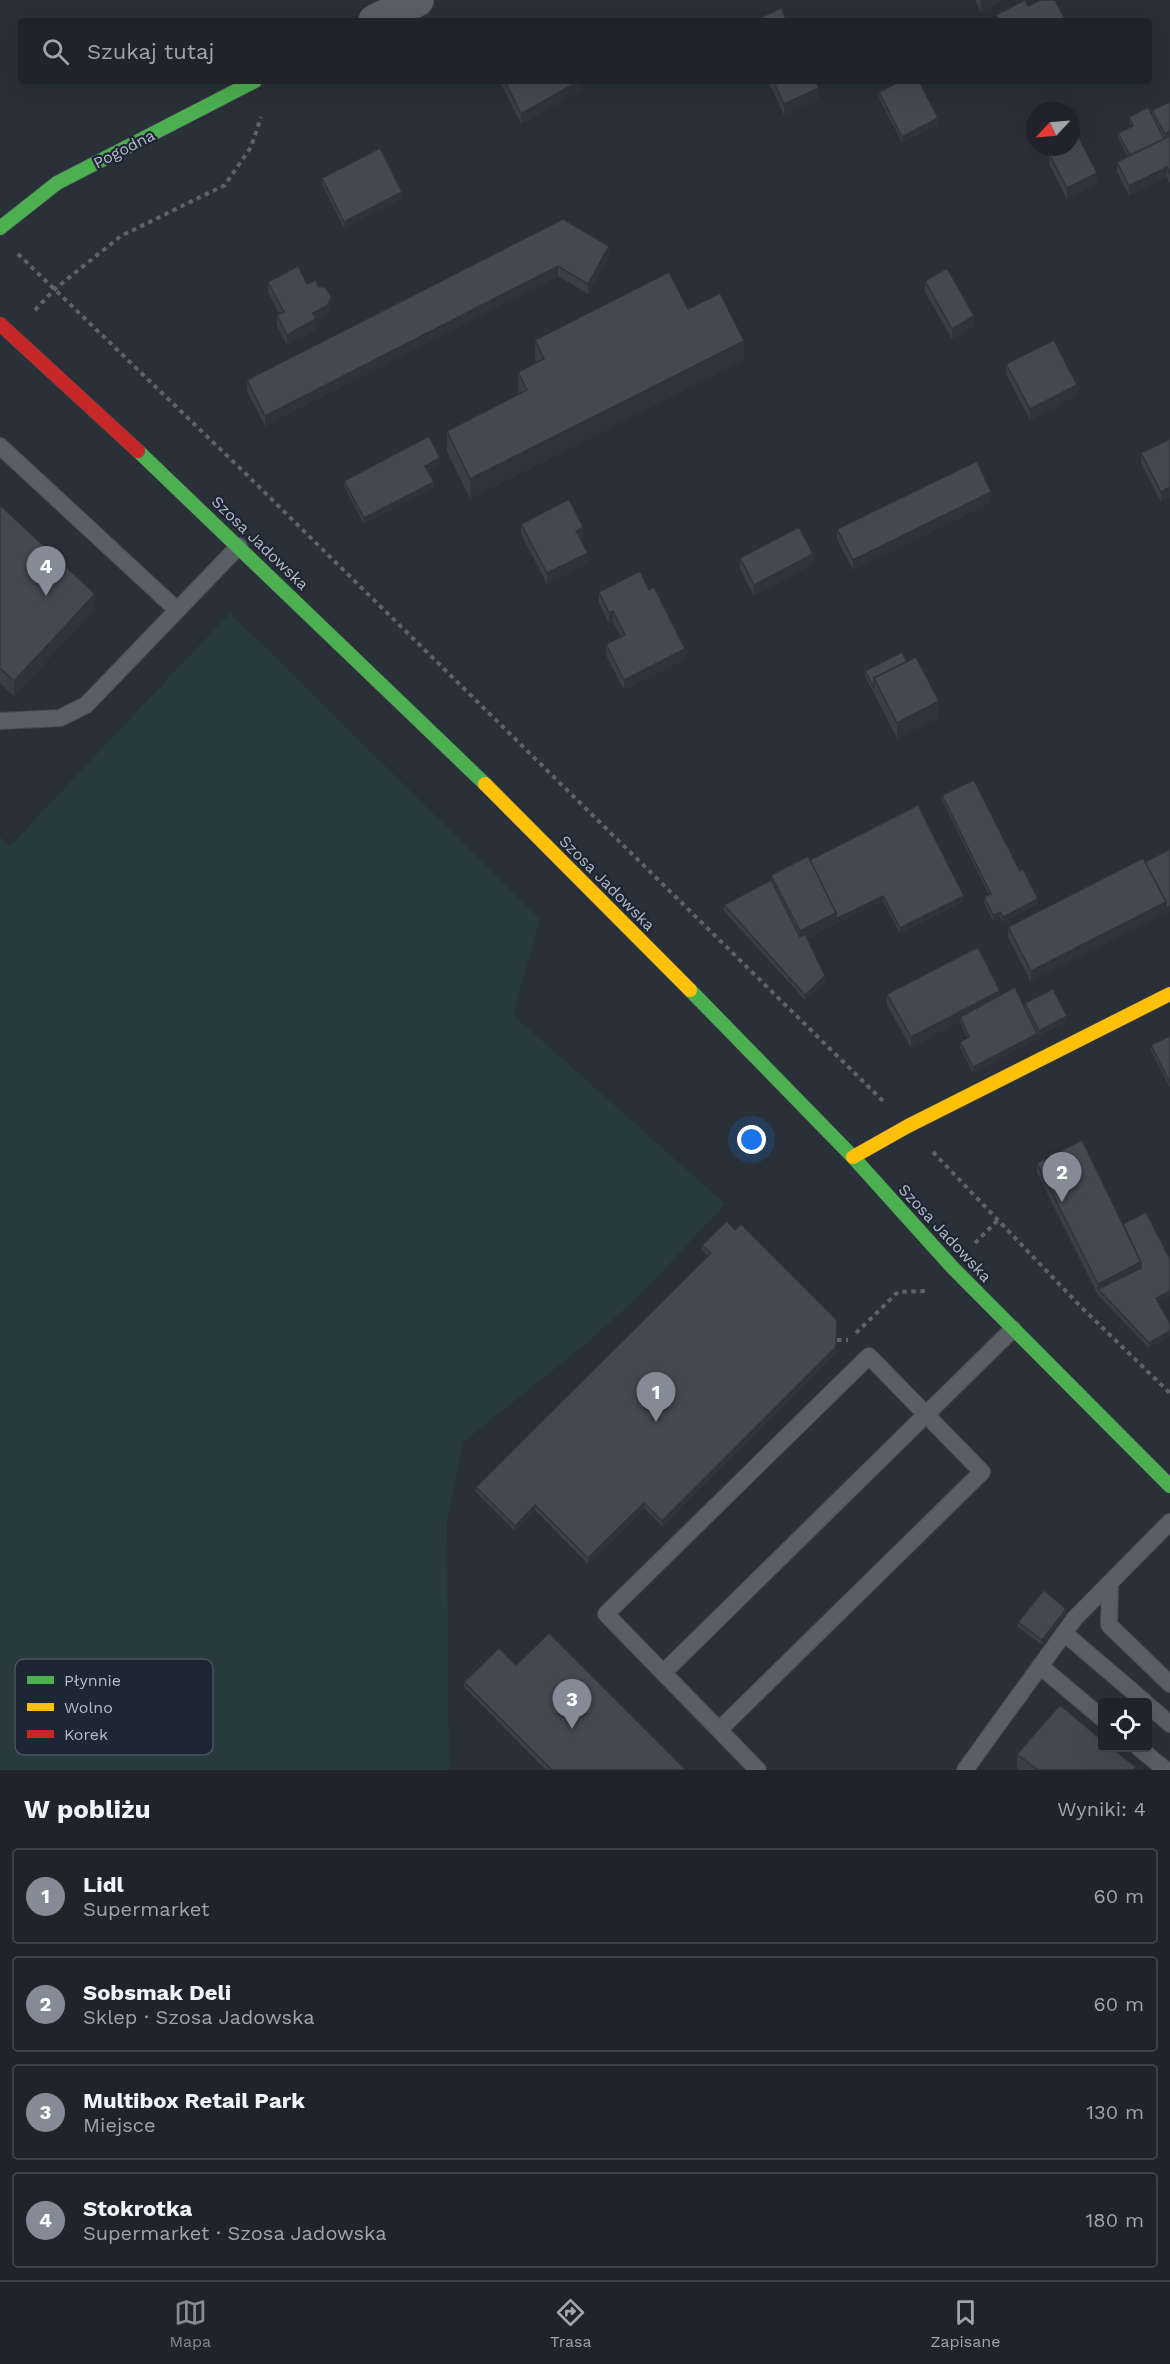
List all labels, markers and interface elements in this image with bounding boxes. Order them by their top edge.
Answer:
search box [18,18,1152,84]
icon: search [39,35,72,68]
text: Szukaj tutaj [87,39,214,64]
north arrow [1026,102,1080,156]
street label: Pogodna [90,125,158,173]
street label: Szosa Jadowska [208,492,312,594]
pin: 4 [26,546,66,596]
street label: Szosa Jadowska [555,831,659,935]
your location [737,1125,766,1154]
pin: 2 [1042,1152,1082,1202]
street label: Szosa Jadowska [895,1180,995,1286]
pin: 1 [636,1372,676,1422]
legend [15,1659,213,1755]
text: Płynnie [64,1671,121,1690]
pin: 3 [552,1680,592,1729]
text: Wolno [64,1698,113,1717]
map controls [1098,1698,1152,1752]
button: locate [1098,1698,1152,1752]
text: Korek [64,1725,108,1744]
text: W pobliżu [24,1794,151,1824]
text: Wyniki: 4 [1057,1797,1146,1821]
text: Lidl [83,1872,124,1897]
text: 1 [41,1884,50,1908]
text: 60 m [1094,1884,1144,1908]
text: Supermarket [83,1897,209,1921]
text: Sobsmak Deli [83,1980,231,2005]
text: 2 [40,1992,51,2016]
text: 60 m [1094,1992,1144,2016]
text: Sklep · Szosa Jadowska [83,2005,315,2029]
text: Multibox Retail Park [83,2088,305,2113]
text: 3 [40,2100,51,2124]
text: 130 m [1086,2100,1144,2124]
text: Miejsce [83,2113,156,2137]
text: Stokrotka [83,2196,192,2221]
text: 4 [39,2208,52,2232]
text: 180 m [1086,2208,1144,2232]
text: Supermarket · Szosa Jadowska [83,2221,387,2245]
tab: Mapa [169,2296,211,2351]
tab: Trasa [550,2296,592,2351]
tab: Zapisane [930,2296,1001,2351]

